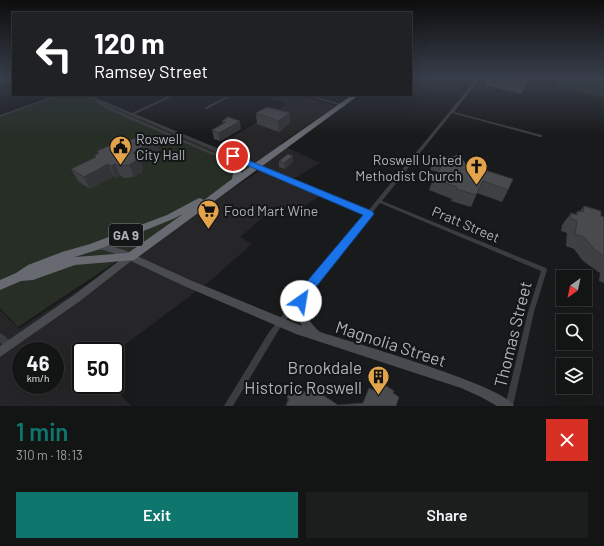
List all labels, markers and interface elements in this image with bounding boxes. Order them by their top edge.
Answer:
text: 120 m [94,26,165,60]
icon: left [28,28,80,80]
text: Ramsey Street [94,60,208,82]
place label: Roswell City Hall [136,130,185,163]
public building icon: Roswell City Hall [108,133,134,166]
pin [216,139,250,173]
icon: arrive [222,145,244,167]
place label: Roswell United Methodist Church [355,151,462,184]
church icon: Roswell United Methodist Church [464,154,490,187]
supermarket icon: Food Mart Wine [195,197,221,230]
place label: Food Mart Wine [224,202,318,219]
street label: Pratt Street [430,202,502,246]
road number: GA 9 [109,224,143,246]
north arrow [556,270,592,306]
map controls [556,270,592,394]
street label: Thomas Street [489,279,535,389]
position arrow [280,280,322,322]
button: search [556,314,592,350]
street label: Magnolia Street [333,316,449,370]
speed limit sign: 50 [72,342,124,394]
text: 46 [27,351,49,375]
place label: Brookdale Historic Roswell [244,357,362,397]
button: layers [556,358,592,394]
building icon: Brookdale Historic Roswell [365,364,391,397]
text: km/h [27,372,49,384]
text: 1 min [16,417,68,446]
button: close [546,419,588,461]
text: 310 m · 18:13 [16,447,83,463]
button: Exit [16,492,298,538]
button: Share [306,492,588,538]

